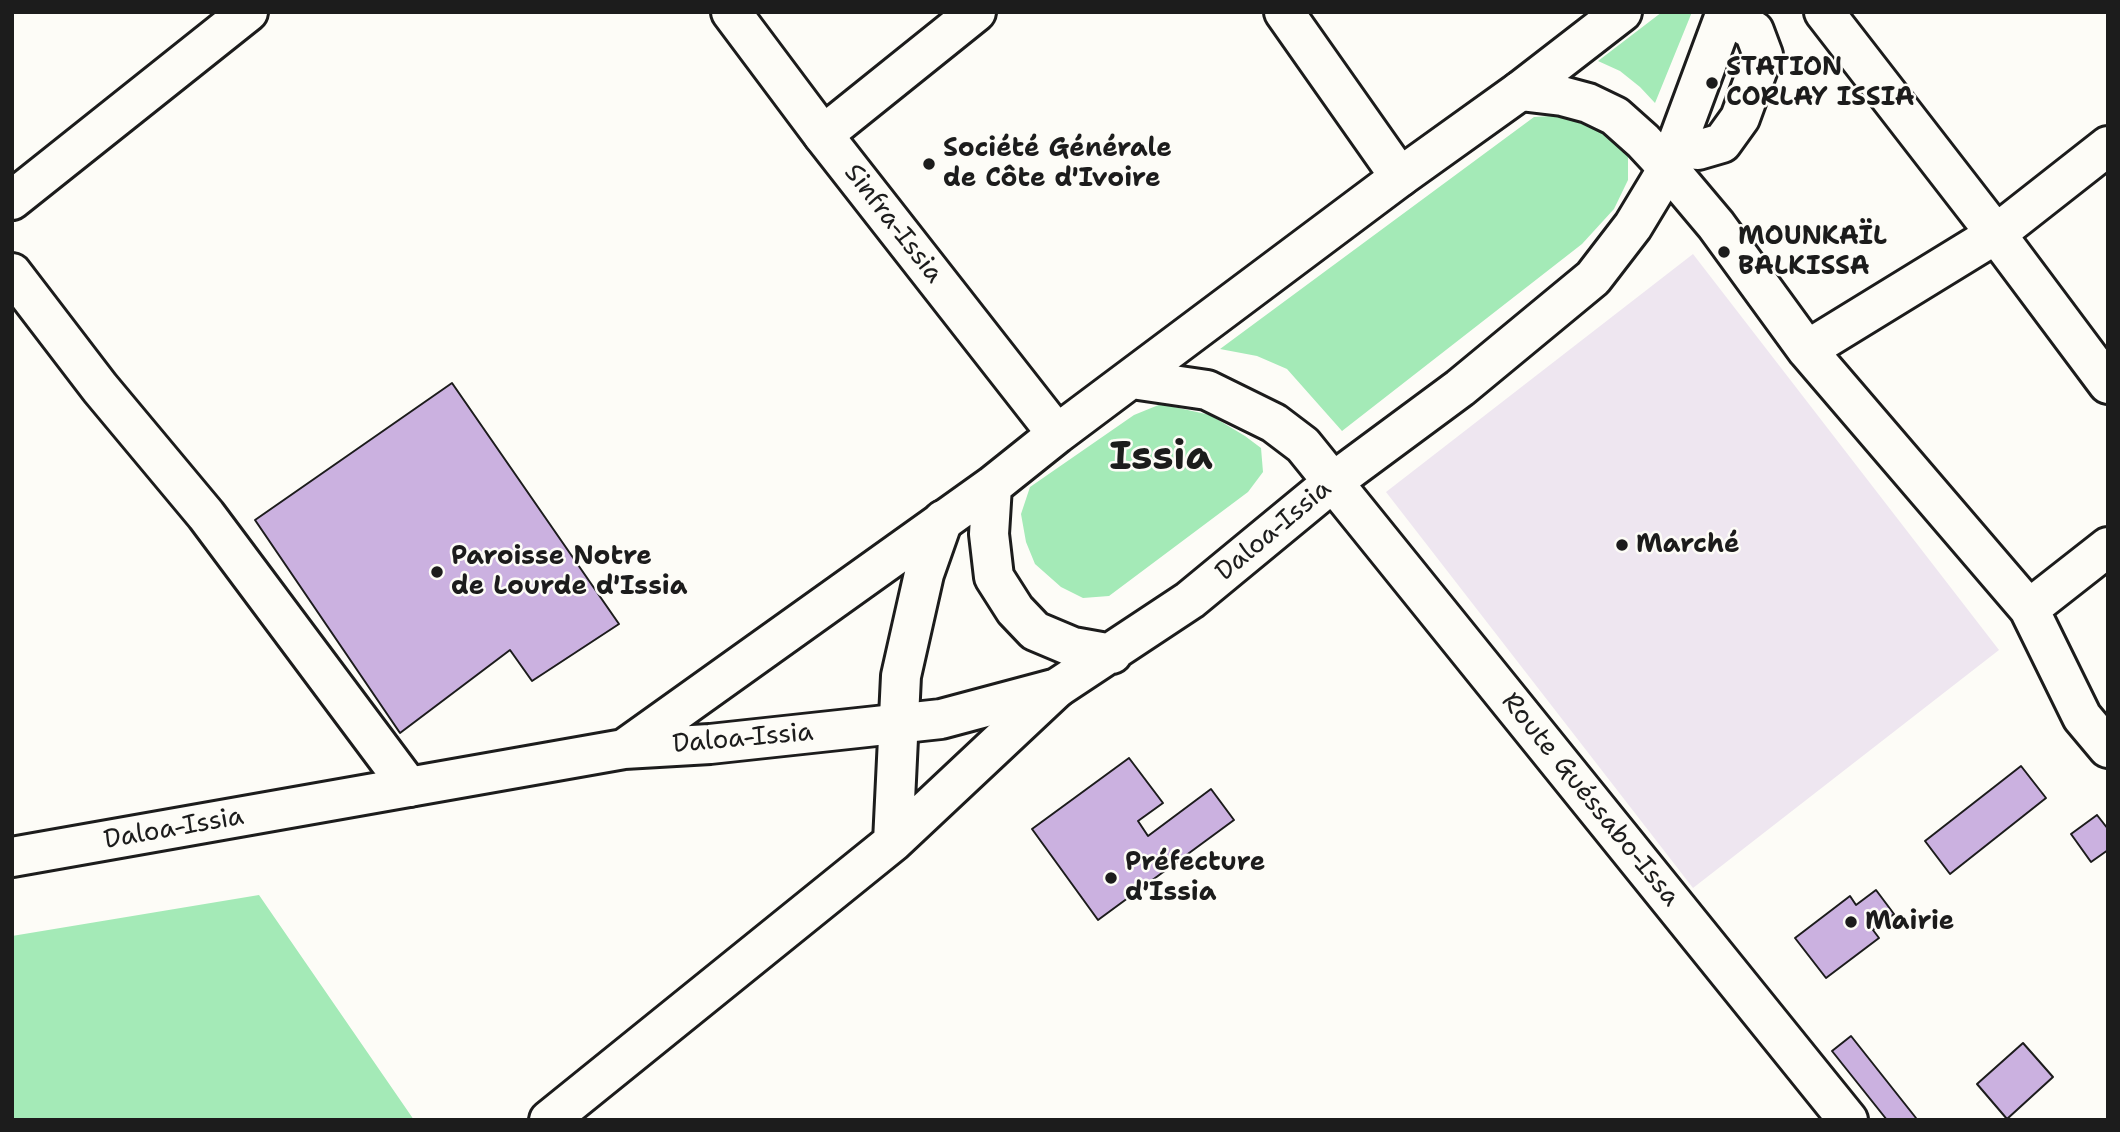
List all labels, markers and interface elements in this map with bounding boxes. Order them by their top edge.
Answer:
place label: STATION CORLAY ISSIA [1726,52,1915,114]
marker: STATION CORLAY ISSIA [1704,75,1720,91]
place label: Société Générale de Côte d'Ivoire [943,133,1172,194]
marker: Société Générale de Côte d'Ivoire [921,156,937,172]
street label: Sinfra-Issia [837,158,949,290]
place label: MOUNKAÏL BALKISSA [1738,221,1887,282]
marker: MOUNKAÏL BALKISSA [1716,244,1732,260]
district label: Issia [1109,435,1213,483]
street label: Daloa-Issia [1210,474,1338,588]
place label: Marché [1636,529,1740,561]
marker: Marché [1614,537,1630,553]
place label: Paroisse Notre de Lourde d'Issia [451,541,687,602]
marker: Paroisse Notre de Lourde d'Issia [429,564,445,580]
street label: Route Guéssabo-Issa [1494,687,1686,913]
street label: Daloa-Issia [671,717,815,761]
street label: Daloa-Issia [102,801,246,857]
place label: Préfecture d'Issia [1125,847,1265,908]
marker: Préfecture d'Issia [1103,870,1119,886]
place label: Mairie [1865,906,1954,938]
marker: Mairie [1843,914,1859,930]

